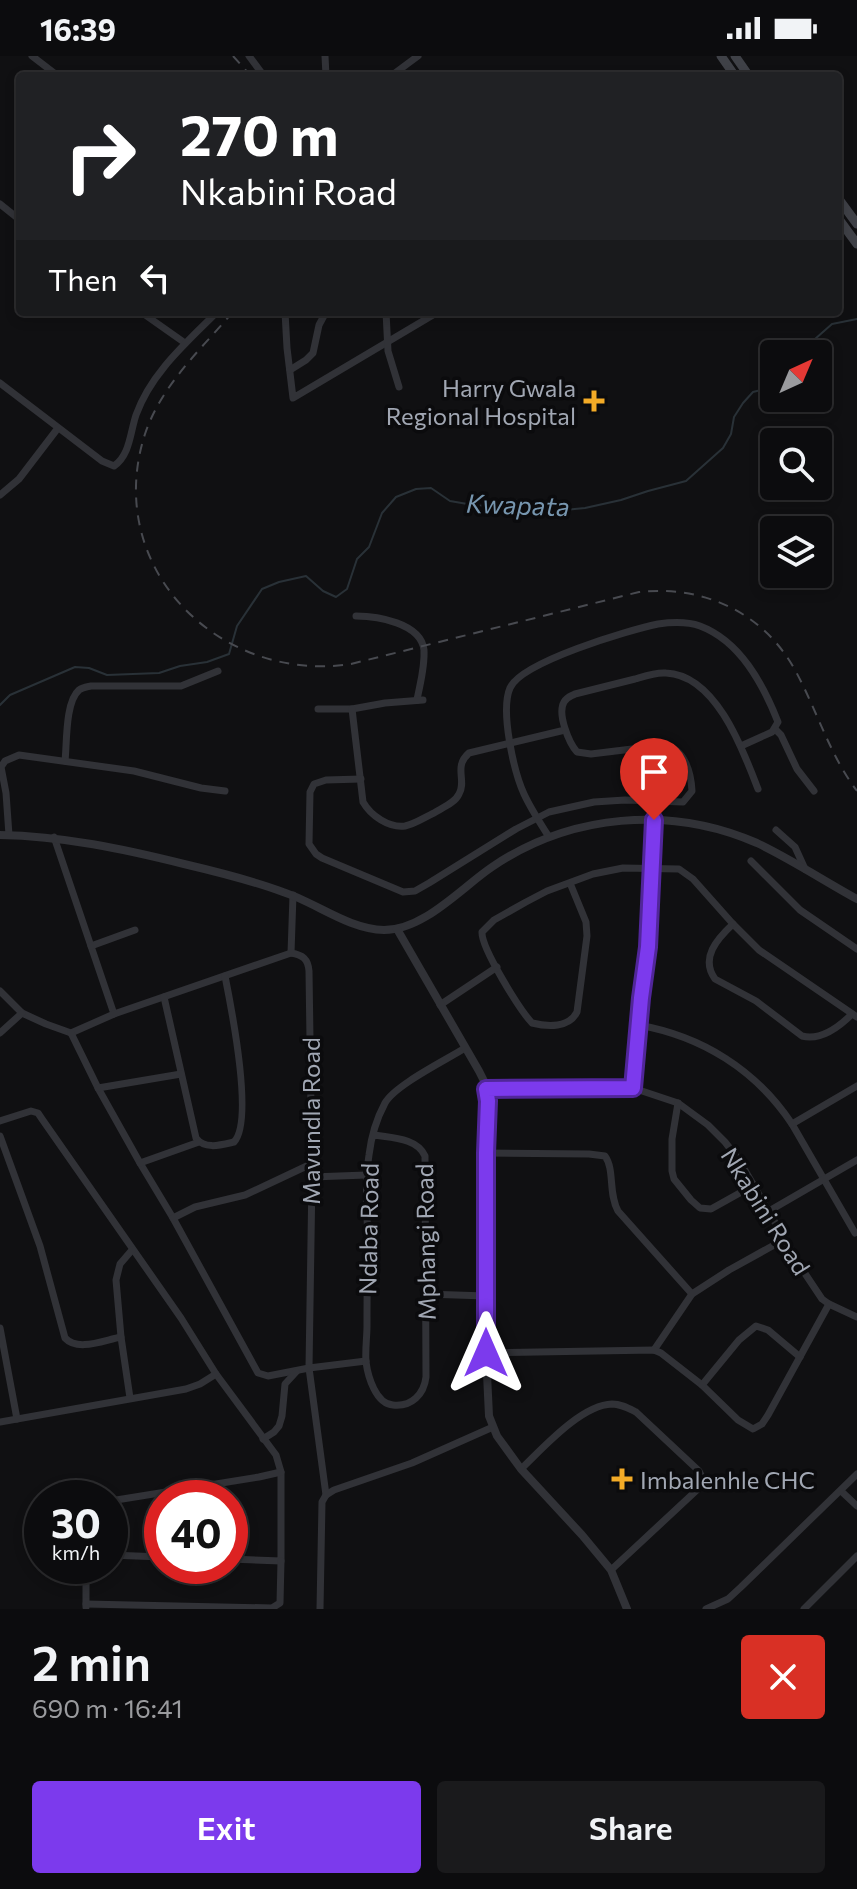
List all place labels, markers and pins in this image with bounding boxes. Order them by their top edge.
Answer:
place label: Harry Gwala Regional Hospital [386,373,576,430]
marker: Harry Gwala Regional Hospital [583,390,605,412]
pin [620,738,688,820]
place label: Imbalenhle CHC [640,1465,815,1494]
marker: Imbalenhle CHC [611,1468,633,1490]

